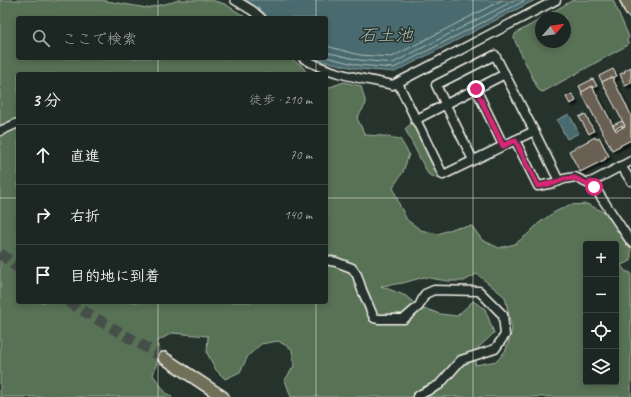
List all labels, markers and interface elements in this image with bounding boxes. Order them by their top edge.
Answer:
north arrow [535,12,571,48]
search box [16,16,328,60]
water label: 石土池 [359,24,414,46]
icon: search [30,27,52,49]
text: ここで検索 [62,30,137,49]
route end [467,80,485,98]
text: 3 分 [32,90,61,111]
text: 徒歩 · 210 m [249,92,312,108]
icon: ahead [32,144,54,166]
text: 直進 [70,147,100,166]
text: 70 m [290,147,312,163]
route start [585,178,603,196]
icon: right [32,204,54,226]
text: 右折 [70,207,100,226]
text: 140 m [284,207,312,223]
map controls [583,241,619,385]
button: + [583,241,619,277]
icon: arrive [32,264,54,286]
text: 目的地に到着 [70,267,160,286]
button: − [583,277,619,313]
button: locate [583,313,619,349]
button: layers [583,349,619,385]

